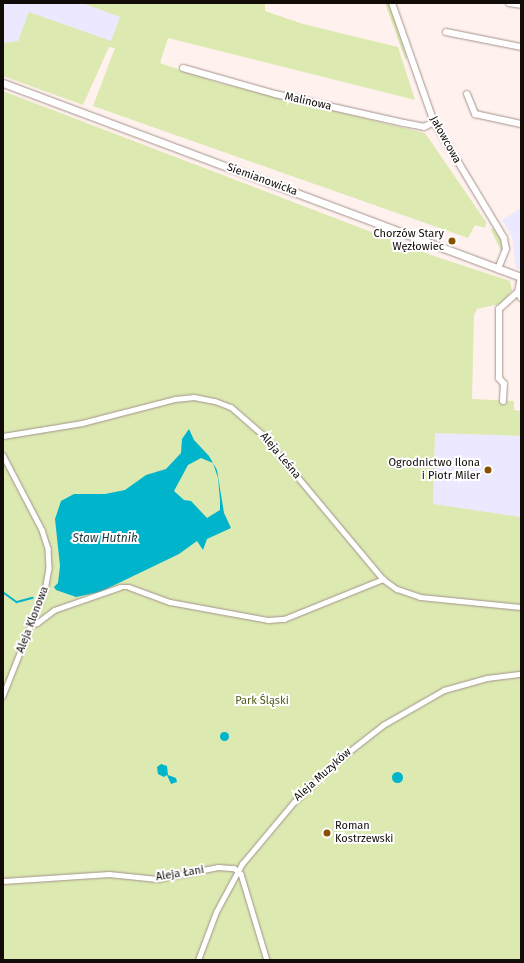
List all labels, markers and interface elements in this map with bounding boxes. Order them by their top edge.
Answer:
street label: Malinowa [283,90,333,114]
street label: Jałowcowa [427,114,463,166]
street label: Siemianowicka [225,161,299,199]
place label: Chorzów Stary Węzłowiec [373,228,444,254]
marker: Chorzów Stary Węzłowiec [447,236,457,246]
street label: Aleja Leśna [257,430,303,482]
place label: Ogrodnictwo Ilona i Piotr Miler [388,457,480,483]
marker: Ogrodnictwo Ilona i Piotr Miler [483,465,493,475]
water label: Staw Hutnik [72,532,138,546]
street label: Aleja Klonowa [14,585,52,655]
park label: Park Śląski [235,694,289,708]
street label: Aleja Muzyków [292,746,354,804]
place label: Roman Kostrzewski [335,820,393,846]
marker: Roman Kostrzewski [322,828,332,838]
street label: Aleja Łani [155,864,205,884]

